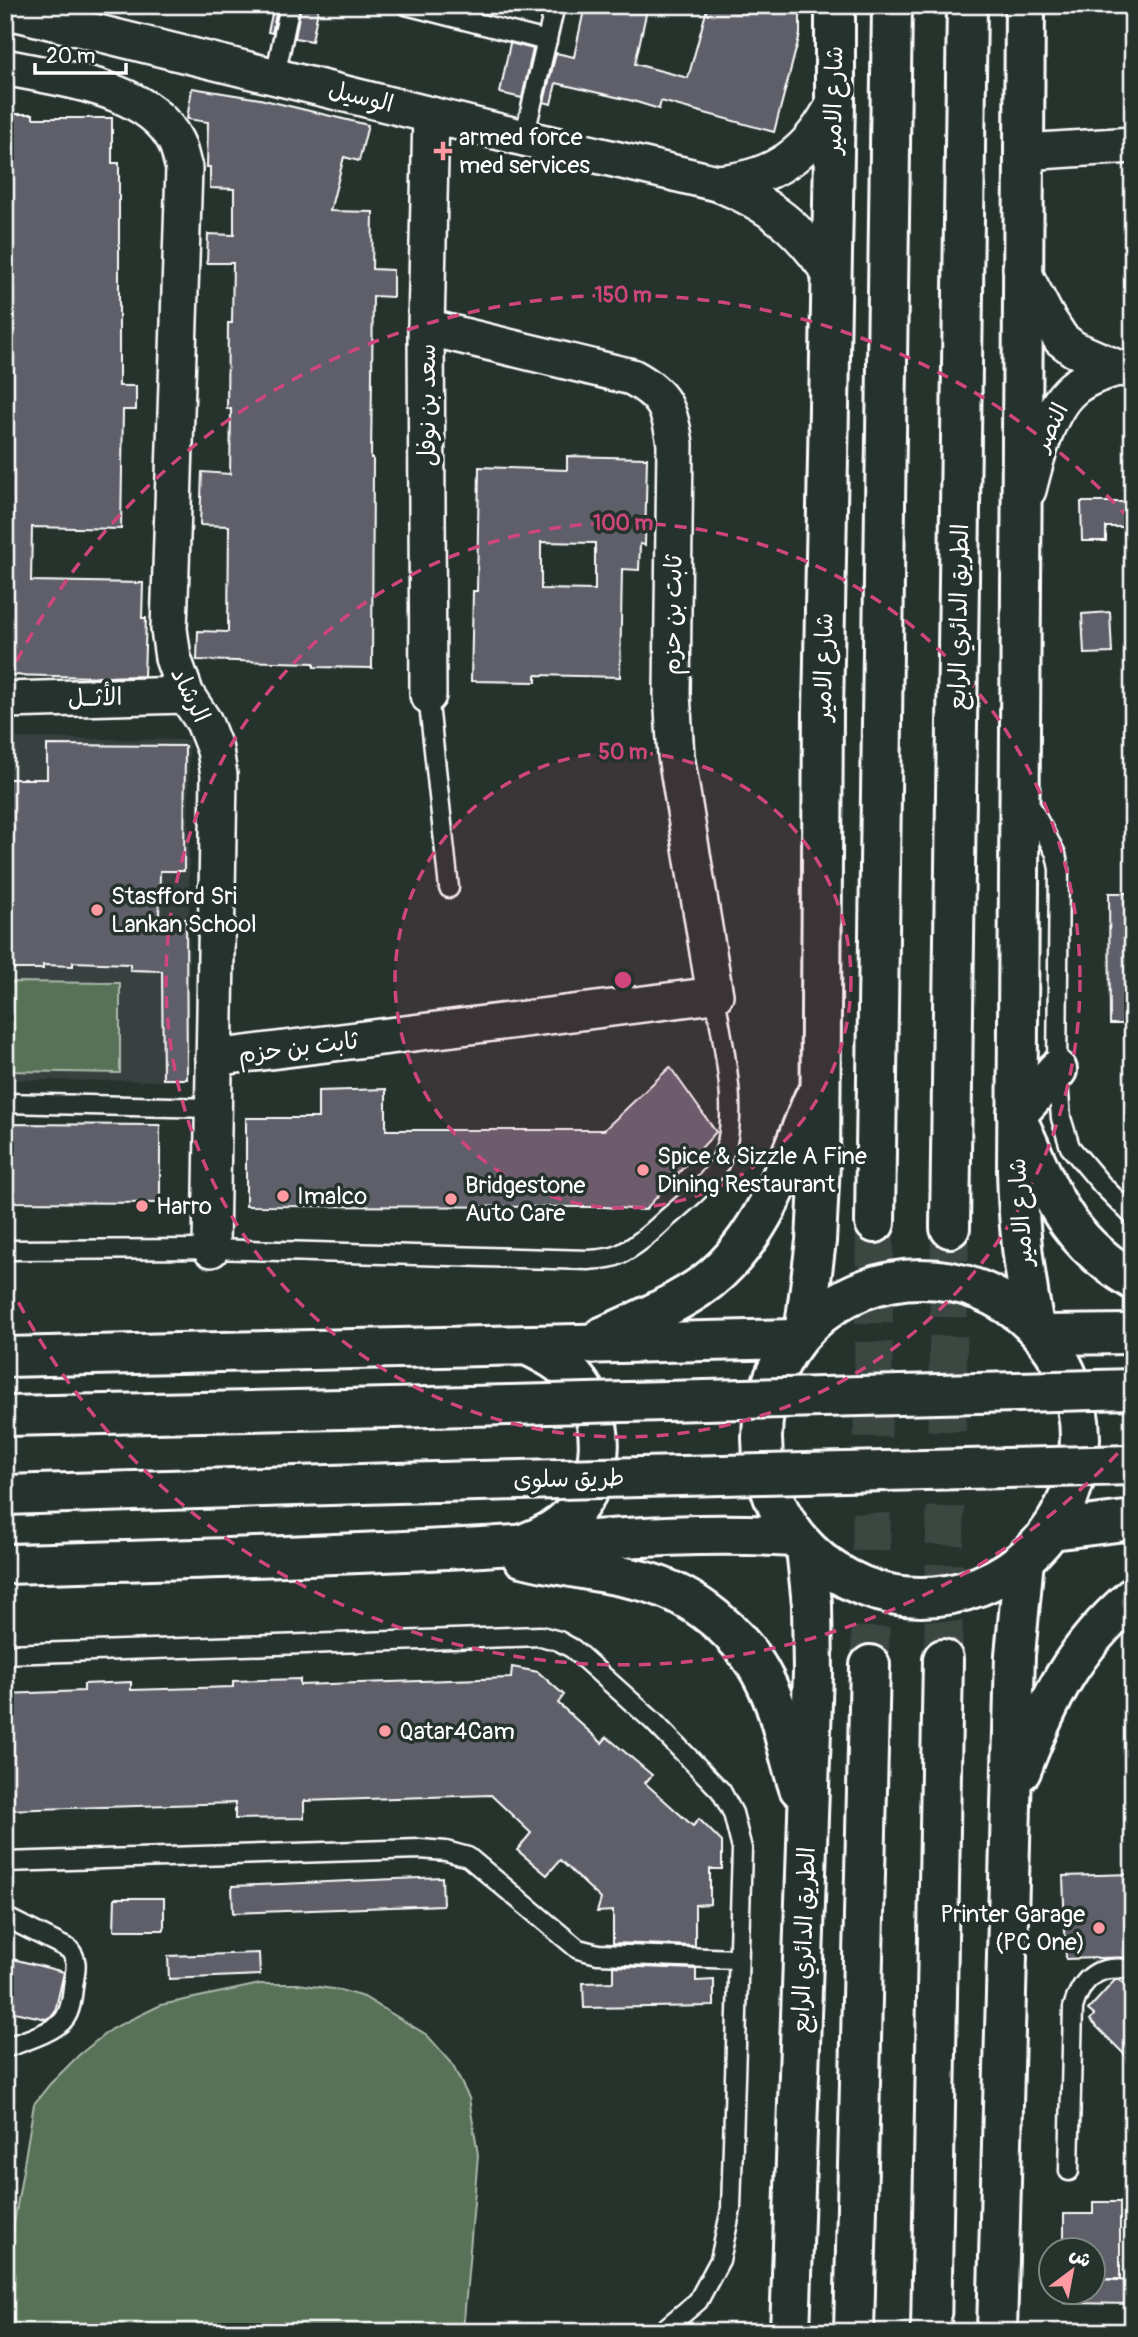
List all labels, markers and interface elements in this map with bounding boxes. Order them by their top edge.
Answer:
scale bar [35,32,126,76]
text: 20 m [46,43,95,70]
street label: شارع الامير [819,46,851,156]
street label: الوسيل [325,75,396,120]
place label: armed force med services [459,123,590,180]
marker: armed force med services [433,141,453,161]
text: 150 m [594,282,652,309]
street label: سعد بن نوفل [413,344,442,466]
street label: النصر [1026,398,1075,458]
text: 100 m [593,510,653,537]
street label: الطريق الدائري الرابع [943,523,977,711]
street label: ثابت بن حزم [657,554,692,675]
street label: شارع الامير [809,613,841,723]
street label: الرشاد [164,663,216,727]
street label: الأثــل [67,680,123,713]
text: 50 m [599,739,648,766]
place label: Stasfford Sri Lankan School [111,882,257,939]
marker: Stasfford Sri Lankan School [89,902,105,918]
centre of rings [611,968,635,992]
street label: ثابت بن حزم [236,1026,361,1073]
place label: Spice & Sizzle A Fine Dining Restaurant [657,1142,867,1199]
street label: شارع الامير [1003,1157,1041,1269]
marker: Spice & Sizzle A Fine Dining Restaurant [635,1162,651,1178]
place label: Bridgestone Auto Care [465,1171,586,1228]
place label: Imalco [297,1182,367,1211]
marker: Imalco [275,1188,291,1204]
marker: Bridgestone Auto Care [443,1191,459,1207]
place label: Harro [156,1192,212,1221]
marker: Harro [134,1198,150,1214]
street label: طريق سلوى [513,1464,625,1495]
place label: Qatar4Cam [399,1717,515,1746]
marker: Qatar4Cam [377,1723,393,1739]
street label: الطريق الدائري الرابع [786,1846,824,2034]
place label: Printer Garage (PC One) [940,1900,1085,1957]
marker: Printer Garage (PC One) [1091,1920,1107,1936]
north arrow [1036,2236,1106,2306]
text: ش [1065,2242,1096,2273]

